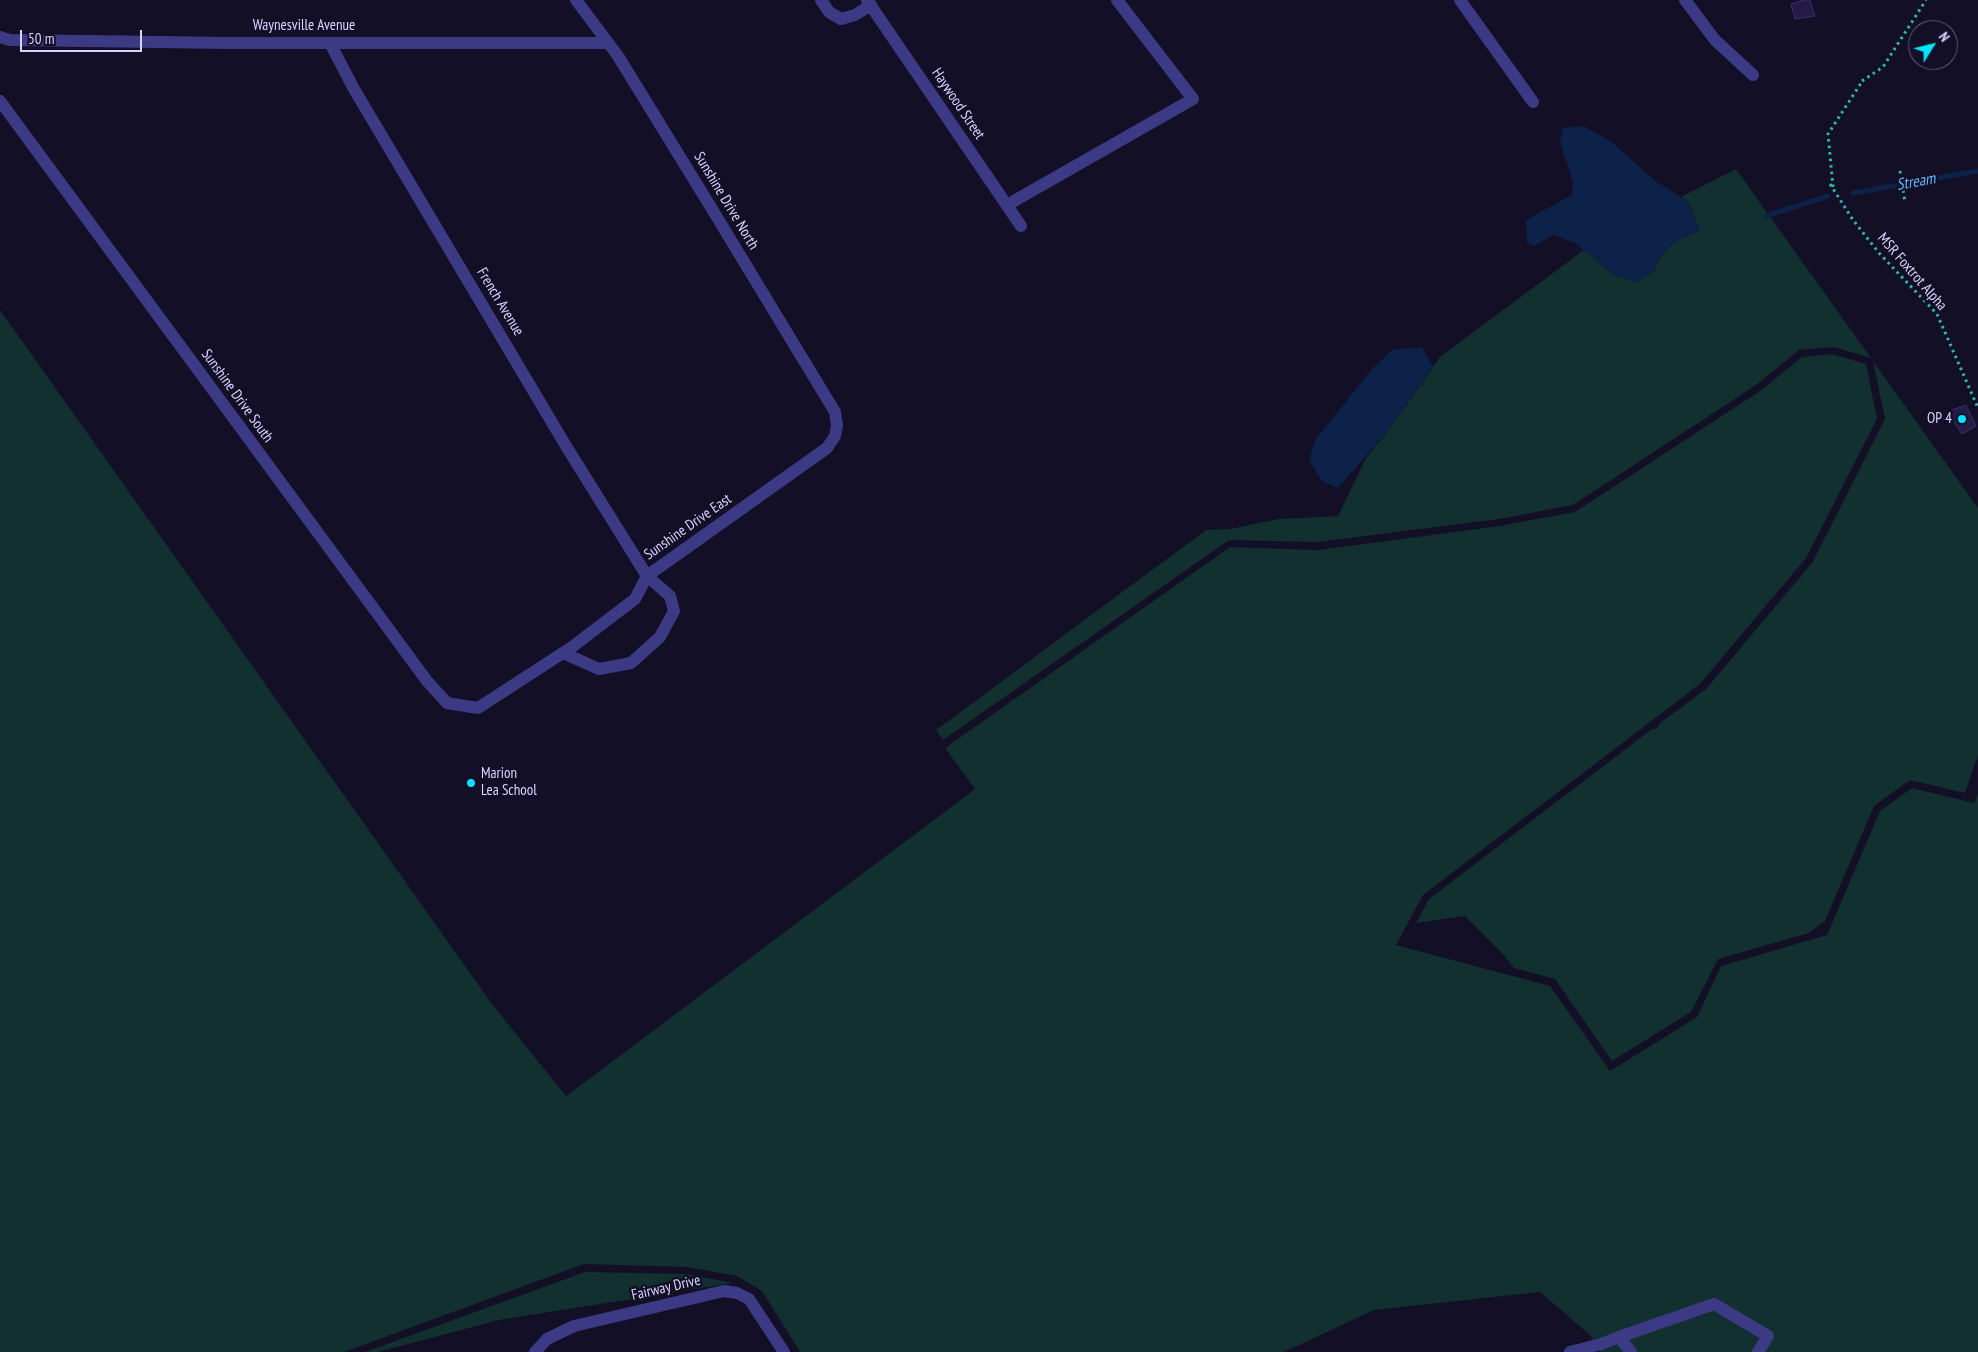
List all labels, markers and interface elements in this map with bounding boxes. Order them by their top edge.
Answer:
street label: Waynesville Avenue [253,17,355,35]
scale bar [22,20,145,52]
north arrow [1908,20,1958,70]
text: N [1935,28,1954,45]
text: 50 m [28,29,54,48]
street label: Haywood Street [928,65,988,143]
street label: Sunshine Drive North [690,149,762,253]
water label: Stream [1895,169,1937,195]
street label: MSR Foxtrot Alpha [1874,230,1950,314]
street label: French Avenue [473,265,527,339]
street label: Sunshine Drive South [197,346,277,446]
place label: OP 4 [1927,410,1952,428]
marker: OP 4 [1956,413,1968,425]
street label: Sunshine Drive East [641,490,735,564]
place label: Marion Lea School [481,765,537,800]
marker: Marion Lea School [465,777,477,789]
street label: Fairway Drive [630,1271,702,1305]

